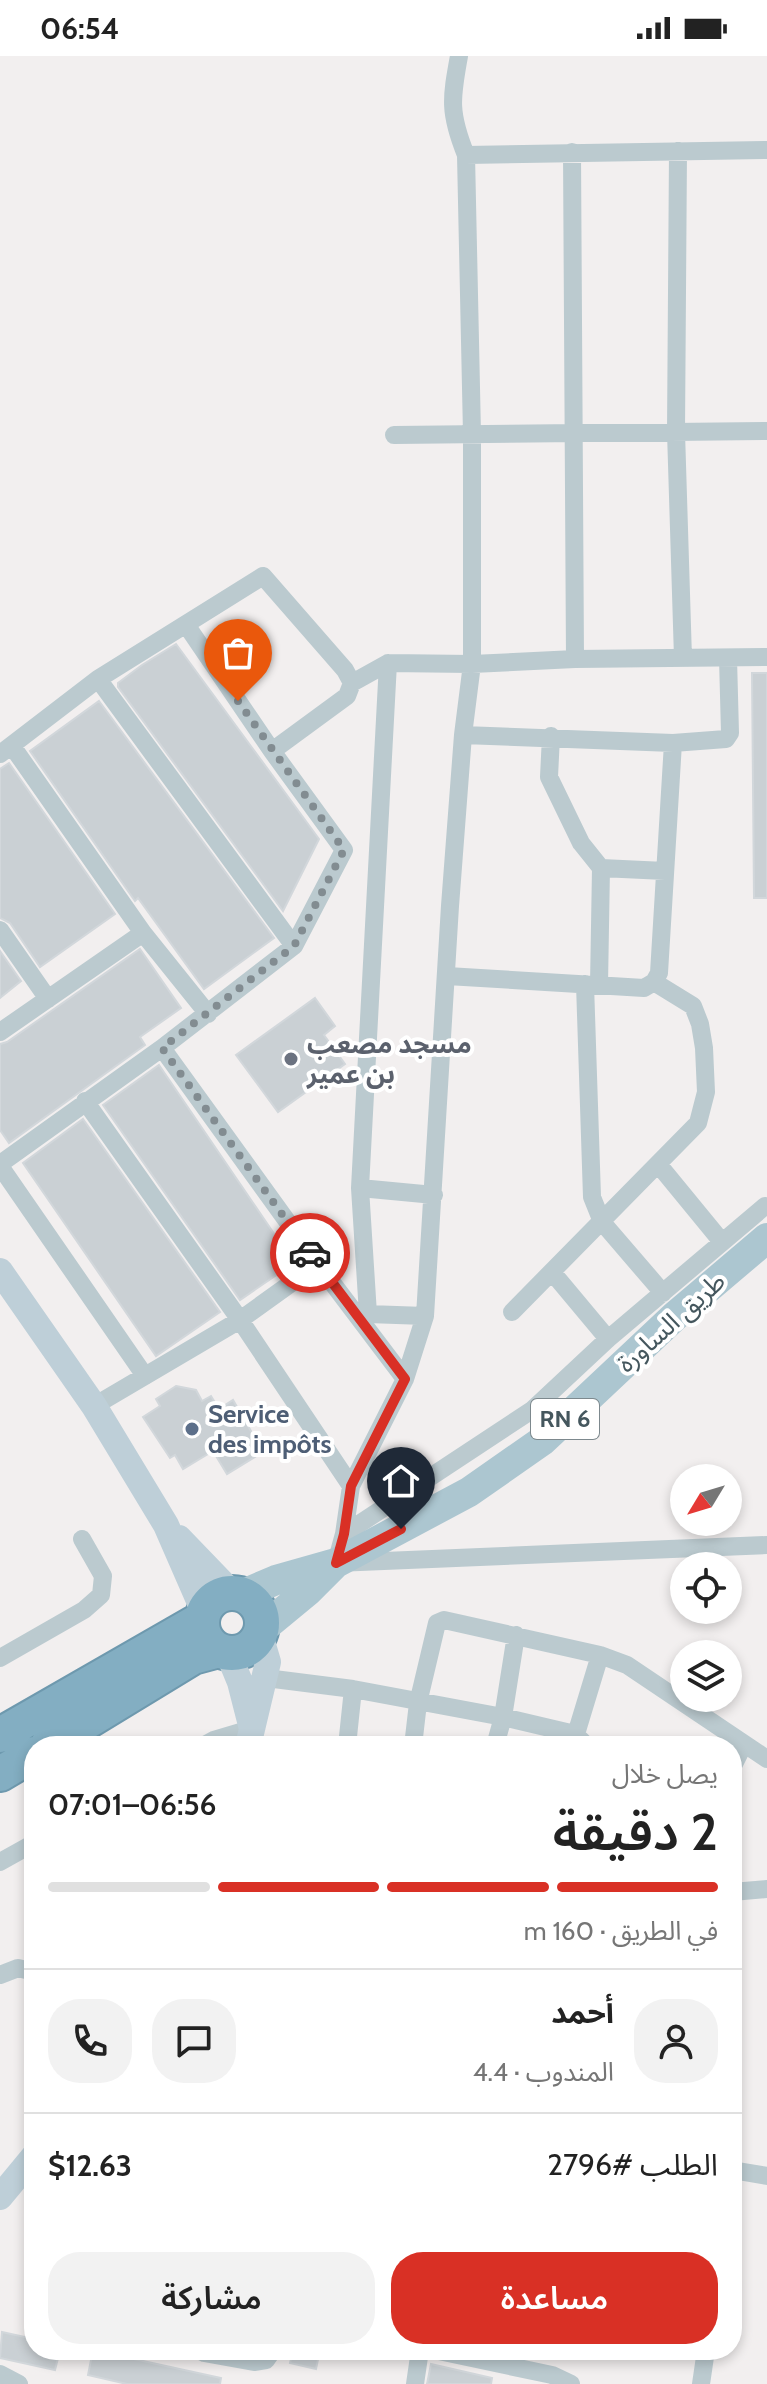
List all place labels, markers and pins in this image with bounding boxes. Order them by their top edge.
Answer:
pin [204,619,272,701]
place label: مسجد مصعب بن عمير [306,1028,472,1090]
marker: مسجد مصعب بن عمير [282,1050,300,1068]
place label: Service des impôts [208,1398,331,1460]
marker: Service des impôts [183,1420,201,1438]
pin [367,1447,435,1529]

